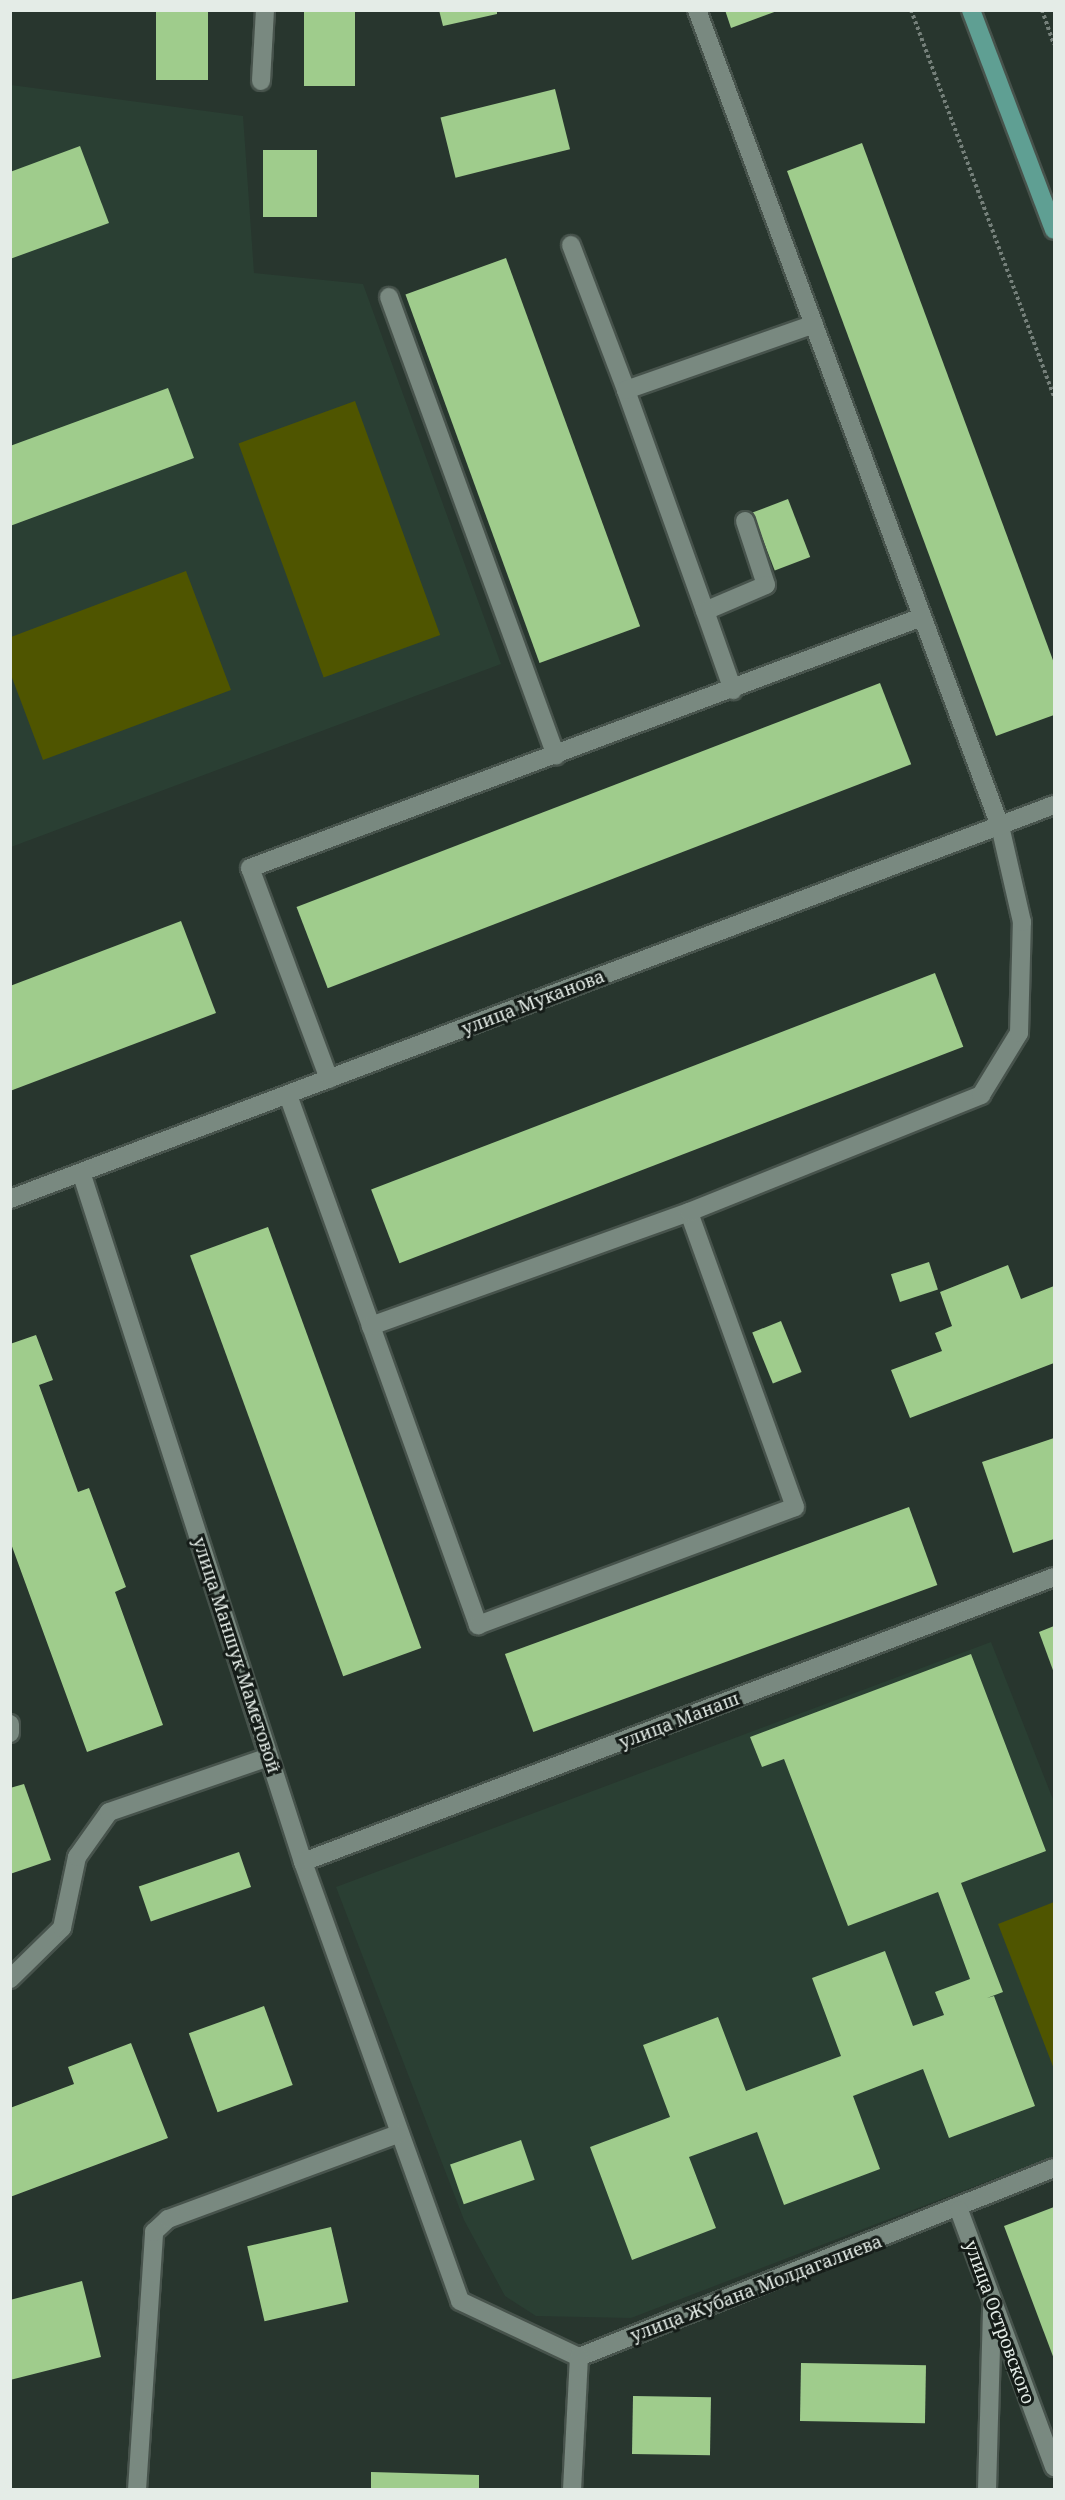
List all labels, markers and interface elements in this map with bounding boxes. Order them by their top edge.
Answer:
street label: улица Муканова [459,965,607,1039]
street label: улица Маншук Маметовой [189,1534,285,1776]
street label: улица Манаш [616,1687,742,1753]
street label: улица Жубана Молдагалиева [627,2230,885,2346]
street label: улица Островского [960,2237,1040,2407]

